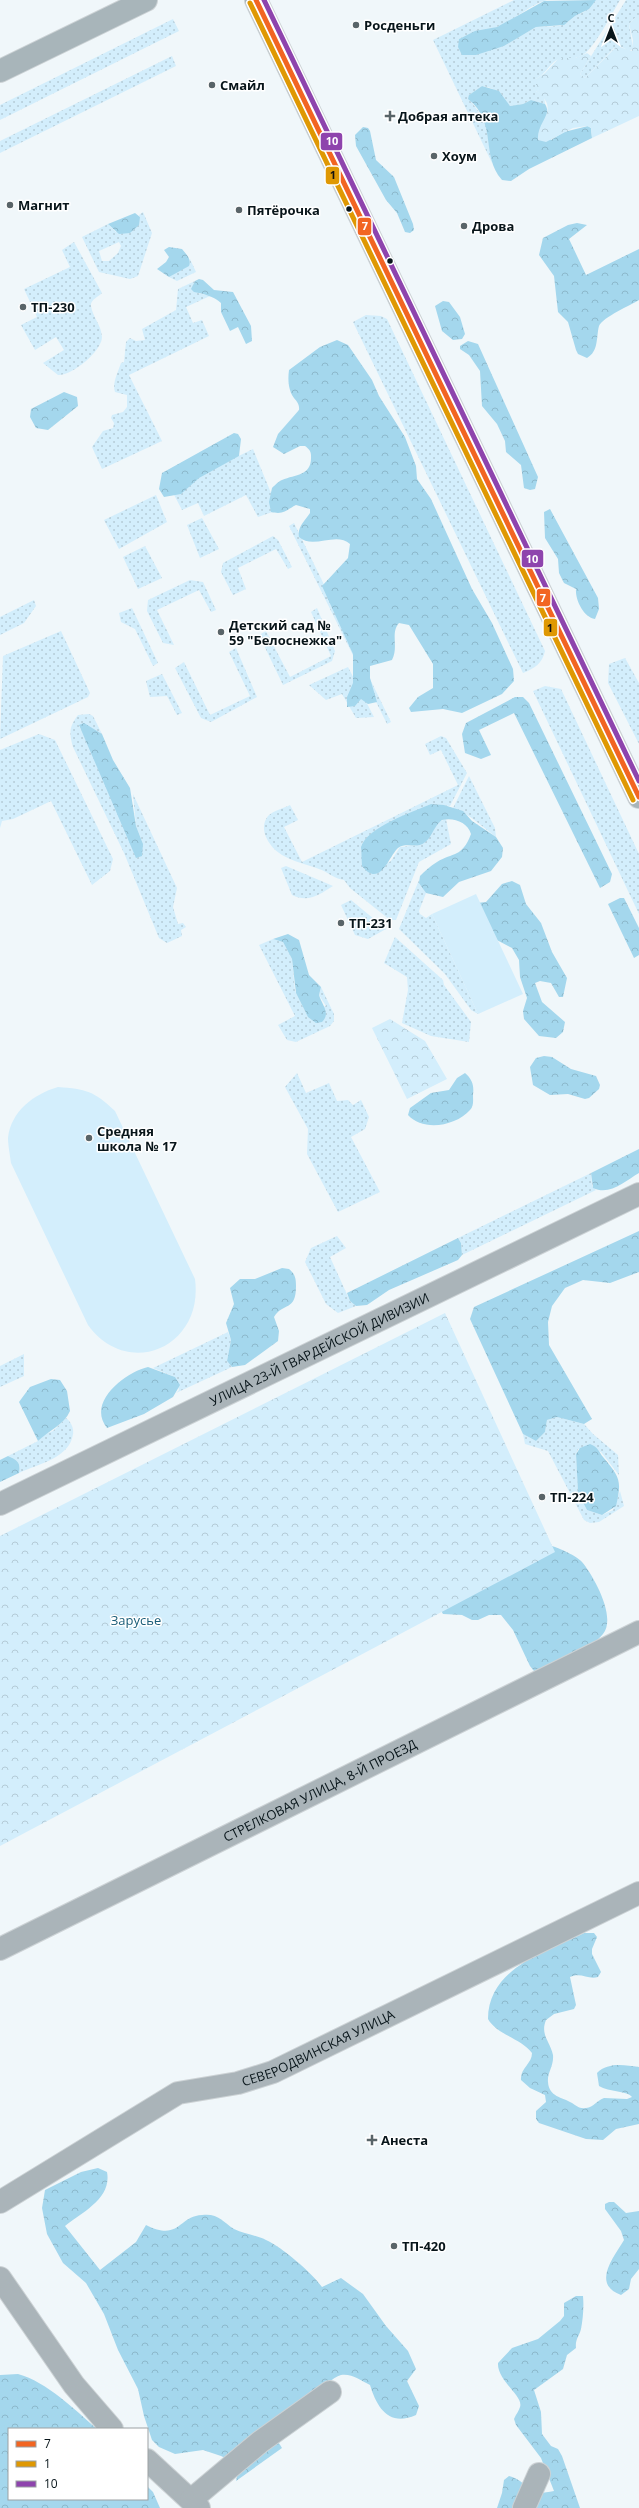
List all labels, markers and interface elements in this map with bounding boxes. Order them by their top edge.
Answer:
north arrow [591,8,631,48]
text: С [607,10,615,25]
place label: Росденьги [364,16,435,34]
marker: Росденьги [351,20,361,30]
place label: Смайл [220,76,265,94]
marker: Смайл [207,80,217,90]
place label: Добрая аптека [398,107,498,125]
marker: Добрая аптека [385,111,395,121]
line badge: 10 [320,132,343,151]
text: 10 [326,133,338,148]
place label: Хоум [442,147,477,165]
marker: Хоум [429,151,439,161]
line badge: 1 [325,166,340,185]
text: 1 [330,167,336,182]
place label: Магнит [18,196,70,214]
marker: Магнит [5,200,15,210]
place label: Пятёрочка [247,201,320,219]
unlabelled marker [344,204,354,214]
marker: Пятёрочка [234,205,244,215]
line badge: 7 [357,217,372,236]
place label: Дрова [472,217,514,235]
text: 7 [362,218,368,233]
marker: Дрова [459,221,469,231]
unlabelled marker [385,256,395,266]
place label: ТП-230 [31,298,75,316]
marker: ТП-230 [18,302,28,312]
line badge: 10 [521,549,544,568]
text: 10 [526,551,538,566]
line badge: 7 [536,588,551,607]
text: 7 [540,590,546,605]
place label: Детский сад № 59 "Белоснежка" [229,616,342,649]
line badge: 1 [543,618,558,637]
text: 1 [547,620,553,635]
marker: Детский сад № 59 "Белоснежка" [216,627,226,637]
place label: ТП-231 [349,914,393,932]
marker: ТП-231 [336,918,346,928]
place label: Средняя школа № 17 [97,1122,177,1155]
marker: Средняя школа № 17 [84,1133,94,1143]
street label: УЛИЦА 23-Й ГВАРДЕЙСКОЙ ДИВИЗИИ [207,1288,432,1410]
place label: ТП-224 [550,1488,594,1506]
marker: ТП-224 [537,1492,547,1502]
park label: Зарусье [111,1611,161,1629]
street label: СТРЕЛКОВАЯ УЛИЦА, 8-Й ПРОЕЗД [220,1735,420,1846]
street label: СЕВЕРОДВИНСКАЯ УЛИЦА [239,2005,398,2090]
place label: Анеста [381,2131,428,2149]
marker: Анеста [366,2134,378,2146]
place label: ТП-420 [402,2237,446,2255]
marker: ТП-420 [389,2241,399,2251]
legend [8,2428,148,2500]
text: 7 [44,2435,51,2452]
text: 1 [44,2455,51,2472]
text: 10 [44,2475,58,2492]

